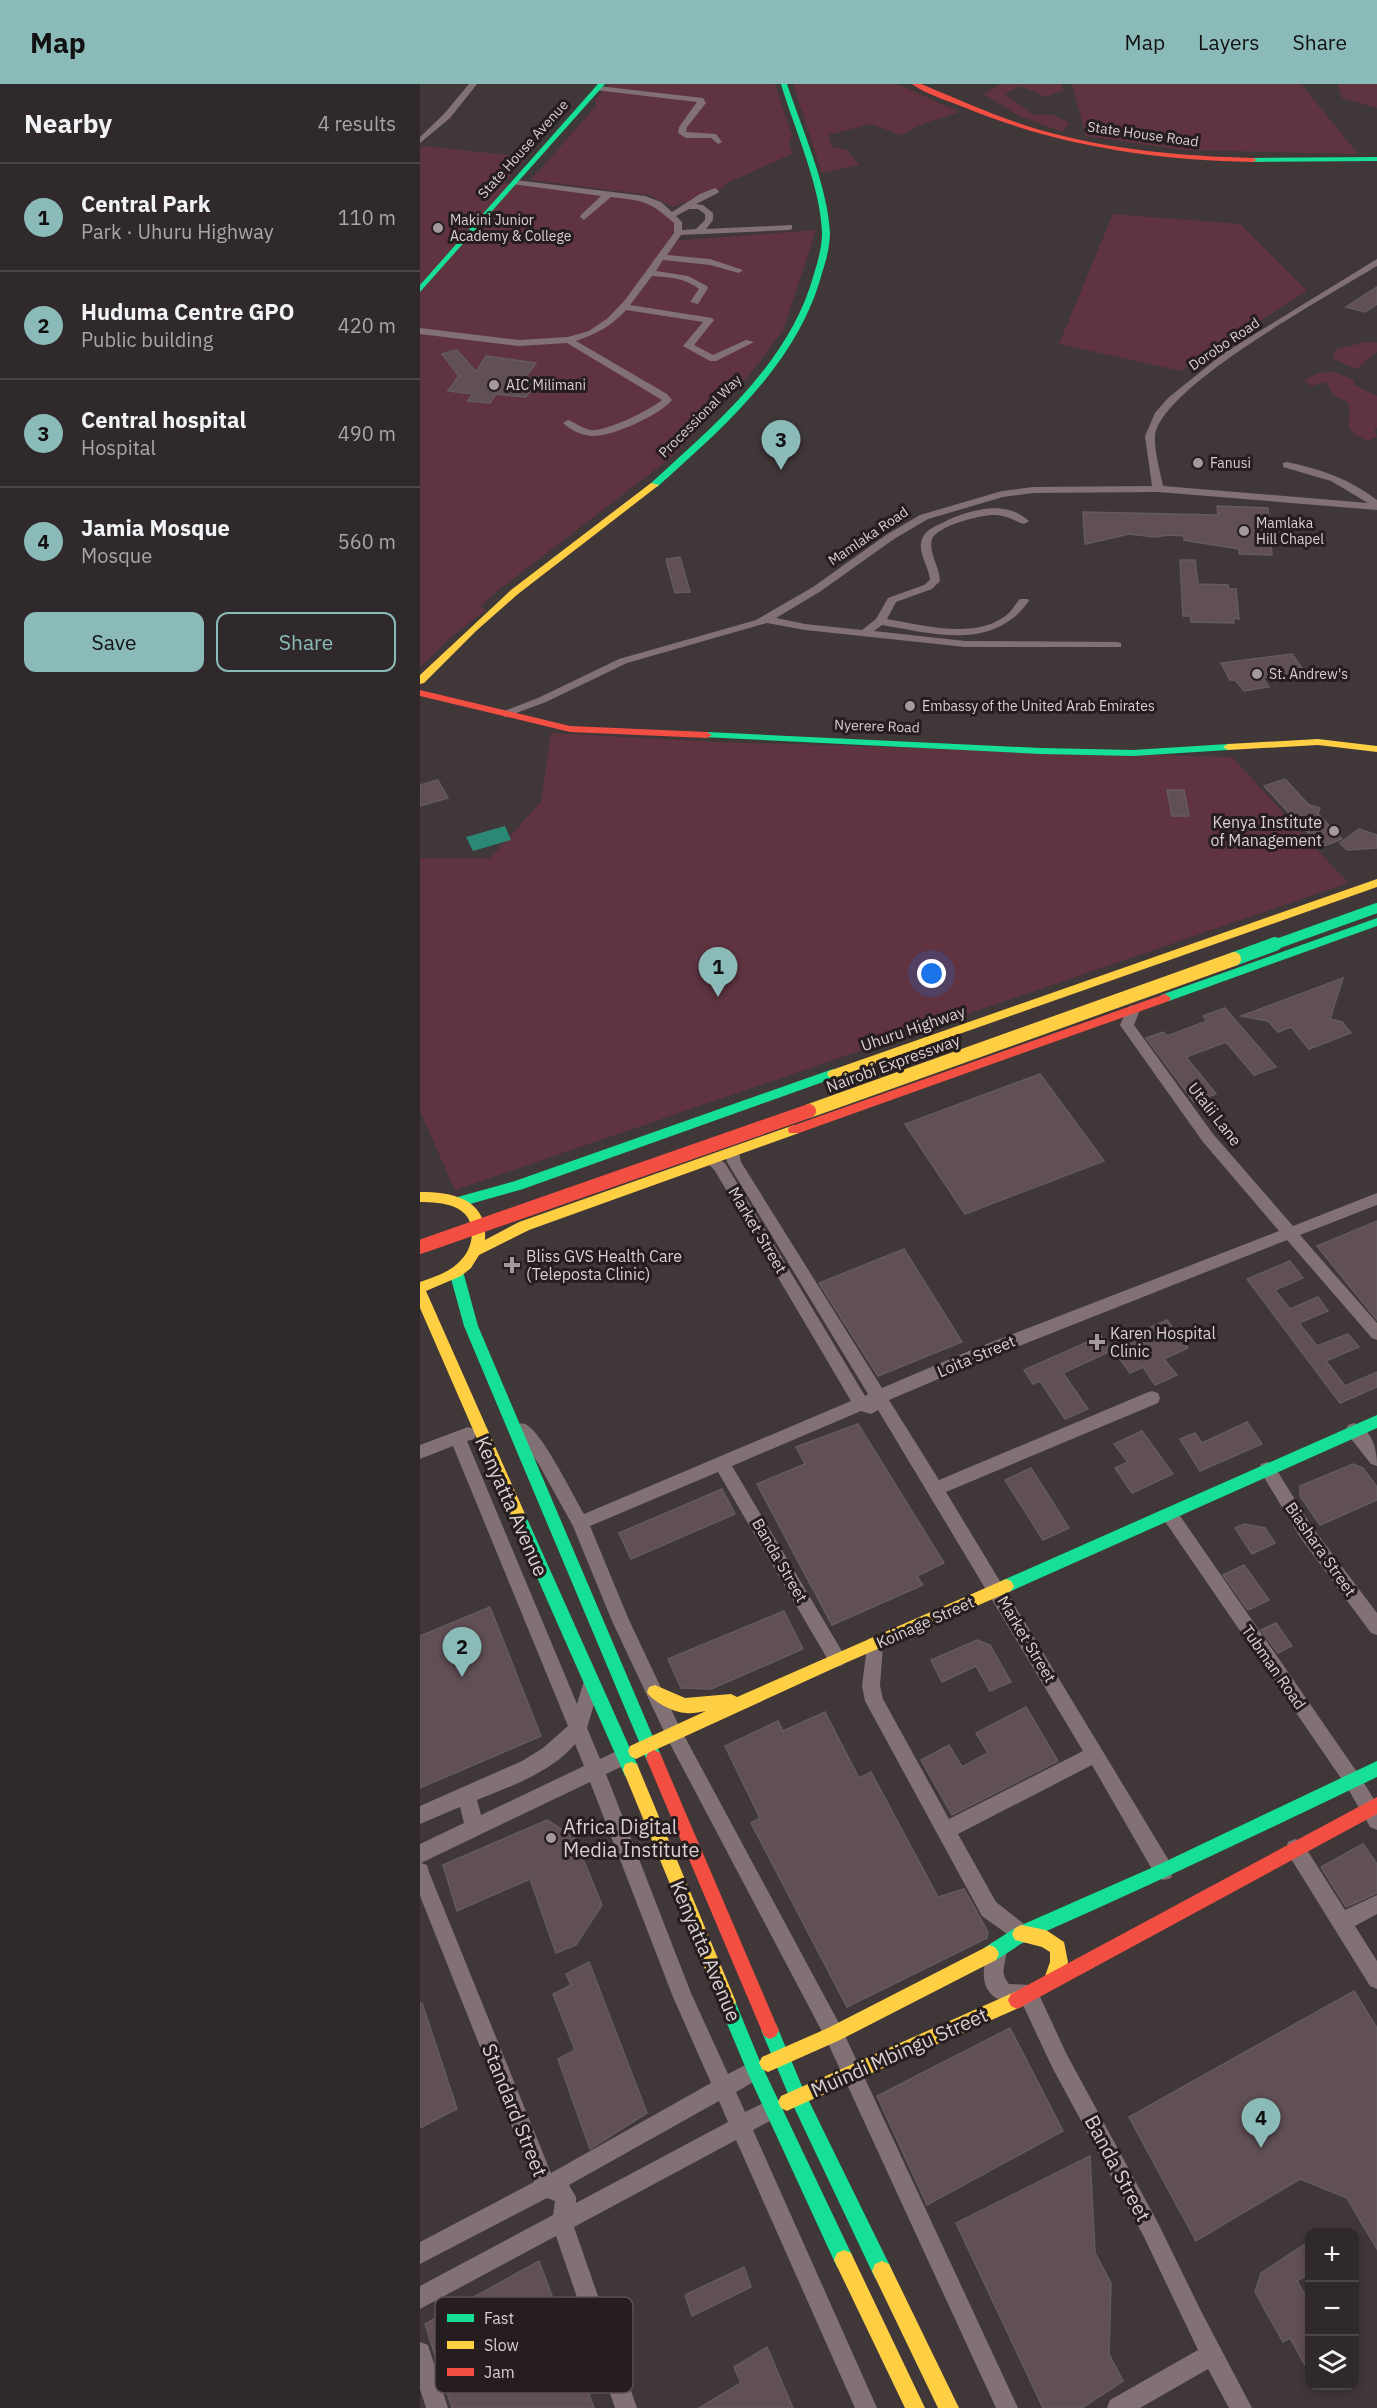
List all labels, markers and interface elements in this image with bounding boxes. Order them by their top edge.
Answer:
text: Map [30,24,86,61]
text: Map [1125,28,1165,56]
text: Layers [1198,28,1260,56]
text: Share [1293,28,1347,56]
street label: State House Avenue [474,96,572,202]
text: Nearby [24,106,112,140]
text: 4 results [318,110,396,137]
street label: State House Road [1086,117,1200,151]
text: Central Park [81,189,210,218]
text: 1 [38,204,50,231]
text: 110 m [338,204,396,231]
place label: Makini Junior Academy & College [450,211,572,245]
text: Park · Uhuru Highway [81,218,274,245]
marker: Makini Junior Academy & College [431,221,445,235]
text: Huduma Centre GPO [81,297,294,326]
text: 2 [38,312,50,339]
text: 420 m [338,312,396,339]
street label: Dorobo Road [1185,314,1263,374]
text: Public building [81,326,213,353]
street label: Processional Way [655,371,745,461]
place label: AIC Milimani [506,376,586,394]
marker: AIC Milimani [487,378,501,392]
text: Central hospital [81,405,246,434]
text: 3 [38,420,50,447]
text: 490 m [338,420,396,447]
pin: 3 [762,420,800,470]
text: Hospital [81,434,156,461]
place label: Fanusi [1210,454,1251,472]
marker: Fanusi [1191,456,1205,470]
street label: Mamlaka Road [825,503,911,569]
text: Jamia Mosque [81,513,230,542]
place label: Mamlaka Hill Chapel [1256,514,1324,548]
marker: Mamlaka Hill Chapel [1237,524,1251,538]
text: 4 [38,528,50,555]
text: 560 m [338,528,396,555]
text: Mosque [81,542,152,569]
button: Save [24,612,204,672]
button: Share [216,612,396,672]
place label: St. Andrew's [1269,665,1348,683]
marker: St. Andrew's [1250,667,1264,681]
place label: Embassy of the United Arab Emirates [922,697,1155,715]
marker: Embassy of the United Arab Emirates [903,699,917,713]
street label: Nyerere Road [834,716,920,736]
place label: Kenya Institute of Management [1210,812,1322,850]
marker: Kenya Institute of Management [1327,824,1341,838]
pin: 1 [698,948,738,997]
your location [917,959,946,988]
street label: Uhuru Highway [858,1001,968,1055]
street label: Nairobi Expressway [823,1030,963,1096]
street label: Utalii Lane [1184,1078,1246,1150]
street label: Market Street [724,1183,792,1277]
place label: Bliss GVS Health Care (Teleposta Clinic) [526,1246,682,1284]
marker: Bliss GVS Health Care (Teleposta Clinic) [503,1256,521,1274]
place label: Karen Hospital Clinic [1110,1323,1216,1361]
street label: Loita Street [934,1331,1018,1381]
marker: Karen Hospital Clinic [1088,1333,1106,1351]
street label: Kenyatta Avenue [469,1432,555,1580]
street label: Biashara Street [1281,1498,1361,1600]
street label: Banda Street [748,1514,812,1606]
street label: Koinage Street [873,1591,977,1653]
street label: Market Street [993,1592,1061,1686]
street label: Tubman Road [1237,1621,1311,1713]
pin: 2 [442,1628,482,1677]
place label: Africa Digital Media Institute [563,1813,700,1863]
marker: Africa Digital Media Institute [544,1831,558,1845]
street label: Kenyatta Avenue [664,1876,748,2026]
street label: Muindi Mbingu Street [806,2001,992,2103]
street label: Standard Street [476,2039,554,2181]
pin: 4 [1242,2098,1280,2148]
street label: Banda Street [1079,2110,1157,2226]
map controls [1305,2228,1359,2390]
button: + [1305,2228,1359,2282]
button: − [1305,2282,1359,2336]
legend [435,2297,633,2393]
text: Fast [484,2308,514,2328]
text: Slow [484,2335,519,2355]
button: layers [1305,2336,1359,2390]
text: Jam [484,2362,515,2382]

